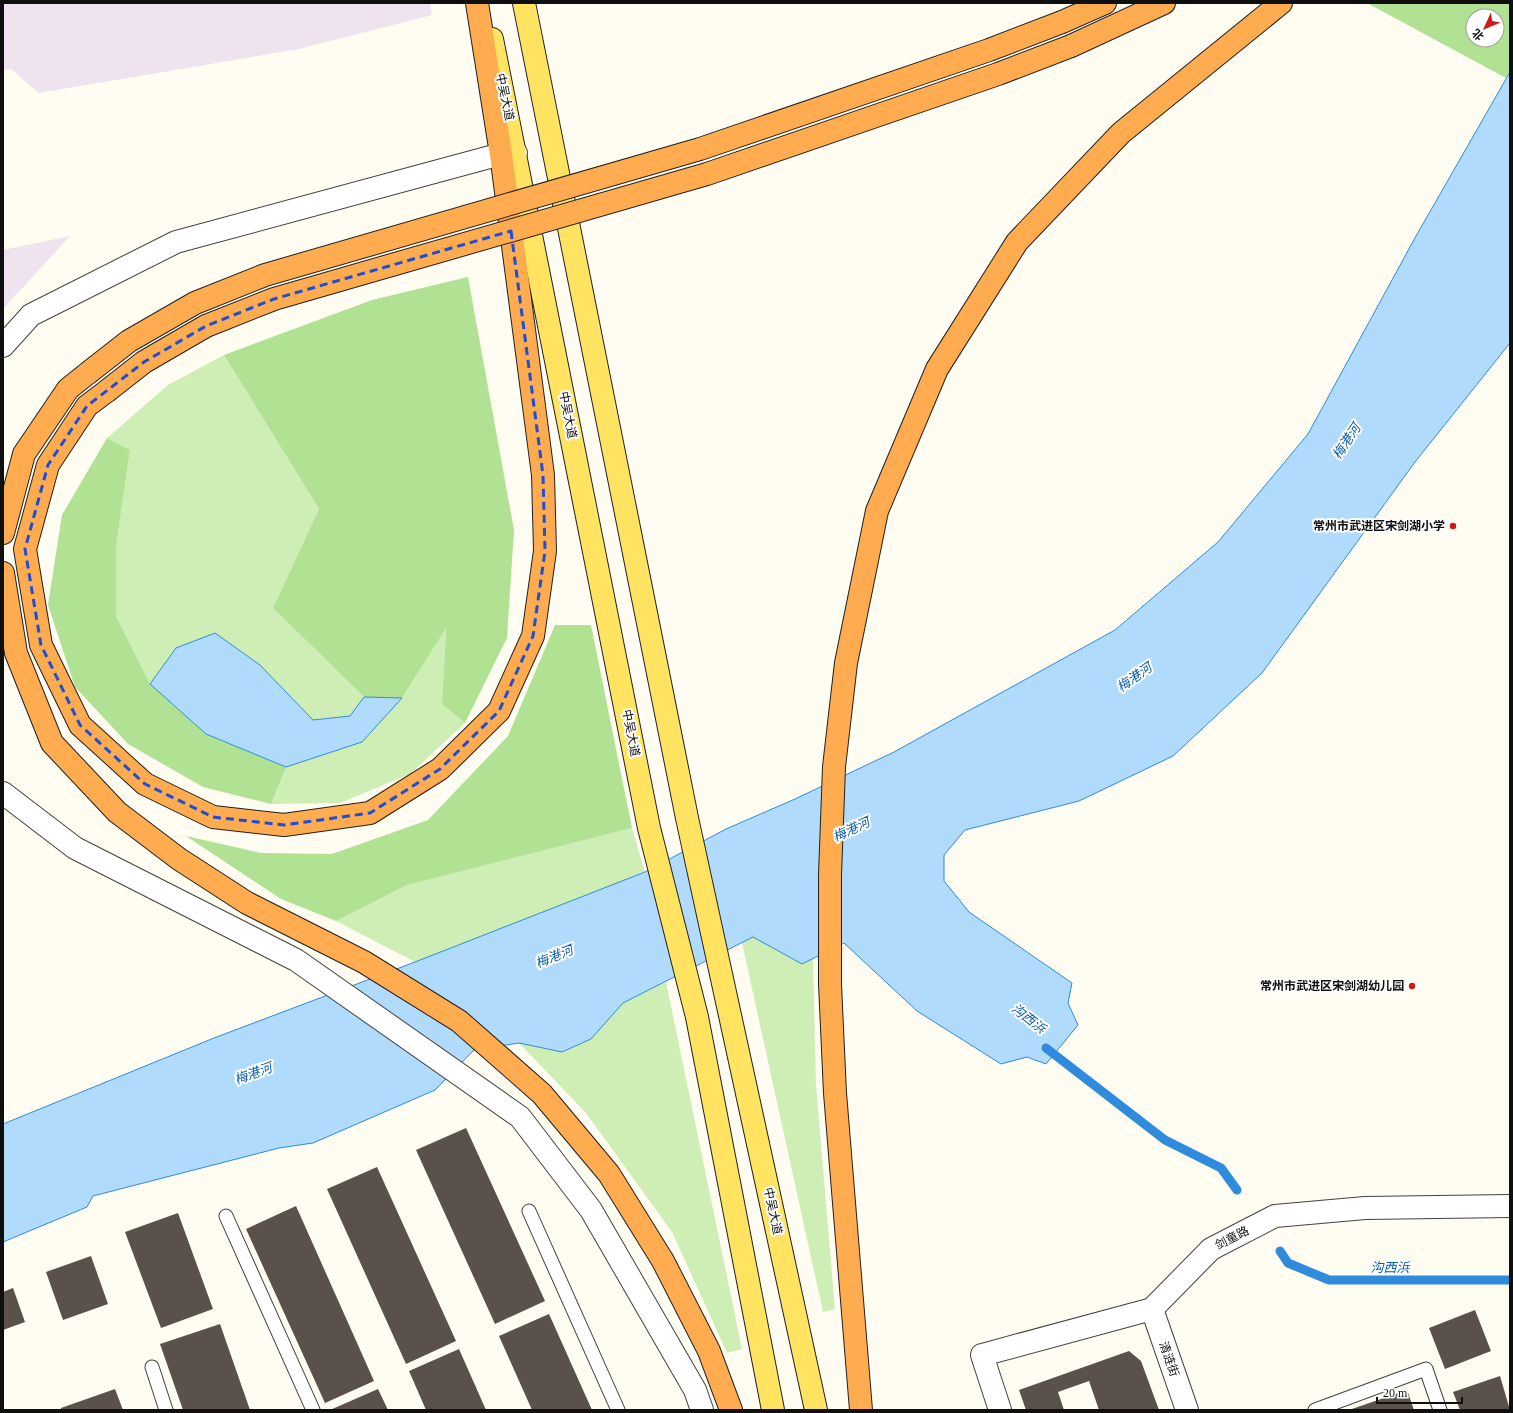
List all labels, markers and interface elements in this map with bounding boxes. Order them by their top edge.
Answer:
north arrow [1465,8,1505,48]
text: 北 [1470,27,1486,43]
street label: 中吴大道 [493,72,517,122]
street label: 中吴大道 [557,390,579,440]
water label: 梅港河 [1329,418,1365,462]
place label: 常州市武进区宋剑湖小学 [1313,519,1445,533]
marker: 常州市武进区宋剑湖小学 [1448,521,1458,531]
water label: 梅港河 [1114,658,1157,695]
street label: 中吴大道 [620,708,642,758]
water label: 梅港河 [830,813,875,844]
water label: 梅港河 [533,941,578,971]
place label: 常州市武进区宋剑湖幼儿园 [1260,979,1404,993]
marker: 常州市武进区宋剑湖幼儿园 [1407,981,1417,991]
water label: 沟西浜 [1009,1000,1049,1037]
water label: 梅港河 [232,1059,277,1087]
street label: 中吴大道 [761,1186,785,1236]
street label: 剑童路 [1213,1224,1251,1252]
water label: 沟西浜 [1370,1260,1410,1275]
street label: 清涟街 [1157,1340,1181,1378]
scale bar [1377,1379,1462,1405]
text: 20 m [1383,1386,1408,1400]

